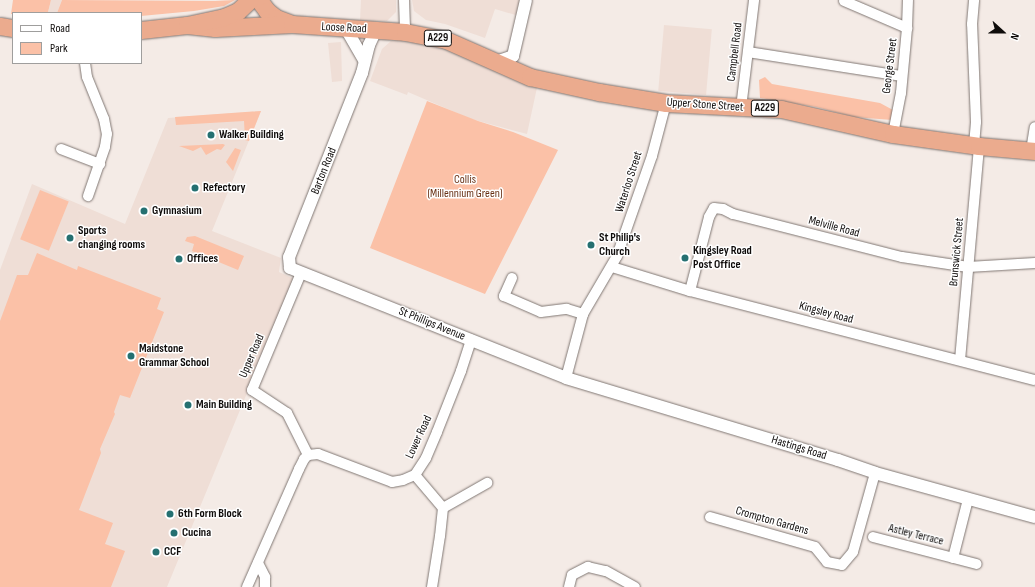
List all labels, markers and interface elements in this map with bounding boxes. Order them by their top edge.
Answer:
legend [12,12,142,64]
north arrow [983,12,1023,52]
street label: Loose Road [321,20,367,36]
text: Road [50,21,70,36]
street label: Campbell Road [724,22,746,82]
road number: A229 [423,29,453,47]
text: N [1008,31,1022,42]
street label: George Street [879,37,901,95]
text: Park [50,41,68,56]
street label: Upper Stone Street [666,95,744,115]
road number: A229 [750,99,780,117]
place label: Walker Building [219,128,284,142]
marker: Walker Building [206,130,216,140]
street label: Barton Road [308,146,340,196]
street label: Waterloo Street [612,150,646,214]
park label: Collis (Millennium Green) [427,173,503,201]
place label: Refectory [203,181,246,195]
marker: Refectory [190,183,200,193]
place label: Gymnasium [152,204,202,218]
marker: Gymnasium [139,206,149,216]
street label: Melville Road [807,213,861,241]
street label: Brunswick Street [947,217,967,287]
place label: Sports changing rooms [78,224,145,252]
place label: St Philip's Church [599,231,640,259]
marker: Sports changing rooms [65,233,75,243]
marker: St Philip's Church [586,240,596,250]
place label: Kingsley Road Post Office [693,244,752,272]
place label: Offices [187,252,218,266]
marker: Kingsley Road Post Office [680,253,690,263]
marker: Offices [174,254,184,264]
street label: Kingsley Road [797,299,855,327]
street label: St Phillips Avenue [397,304,467,344]
street label: Upper Road [236,332,268,380]
place label: Maidstone Grammar School [139,342,209,370]
marker: Maidstone Grammar School [126,351,136,361]
place label: Main Building [196,398,252,412]
marker: Main Building [183,400,193,410]
street label: Lower Road [403,413,435,461]
street label: Hastings Road [770,433,828,463]
street label: Crompton Gardens [734,504,810,538]
place label: 6th Form Block [178,507,242,521]
marker: 6th Form Block [165,509,175,519]
street label: Astley Terrace [887,521,945,549]
place label: Cucina [182,526,211,540]
marker: Cucina [169,528,179,538]
place label: CCF [164,545,181,559]
marker: CCF [151,547,161,557]

